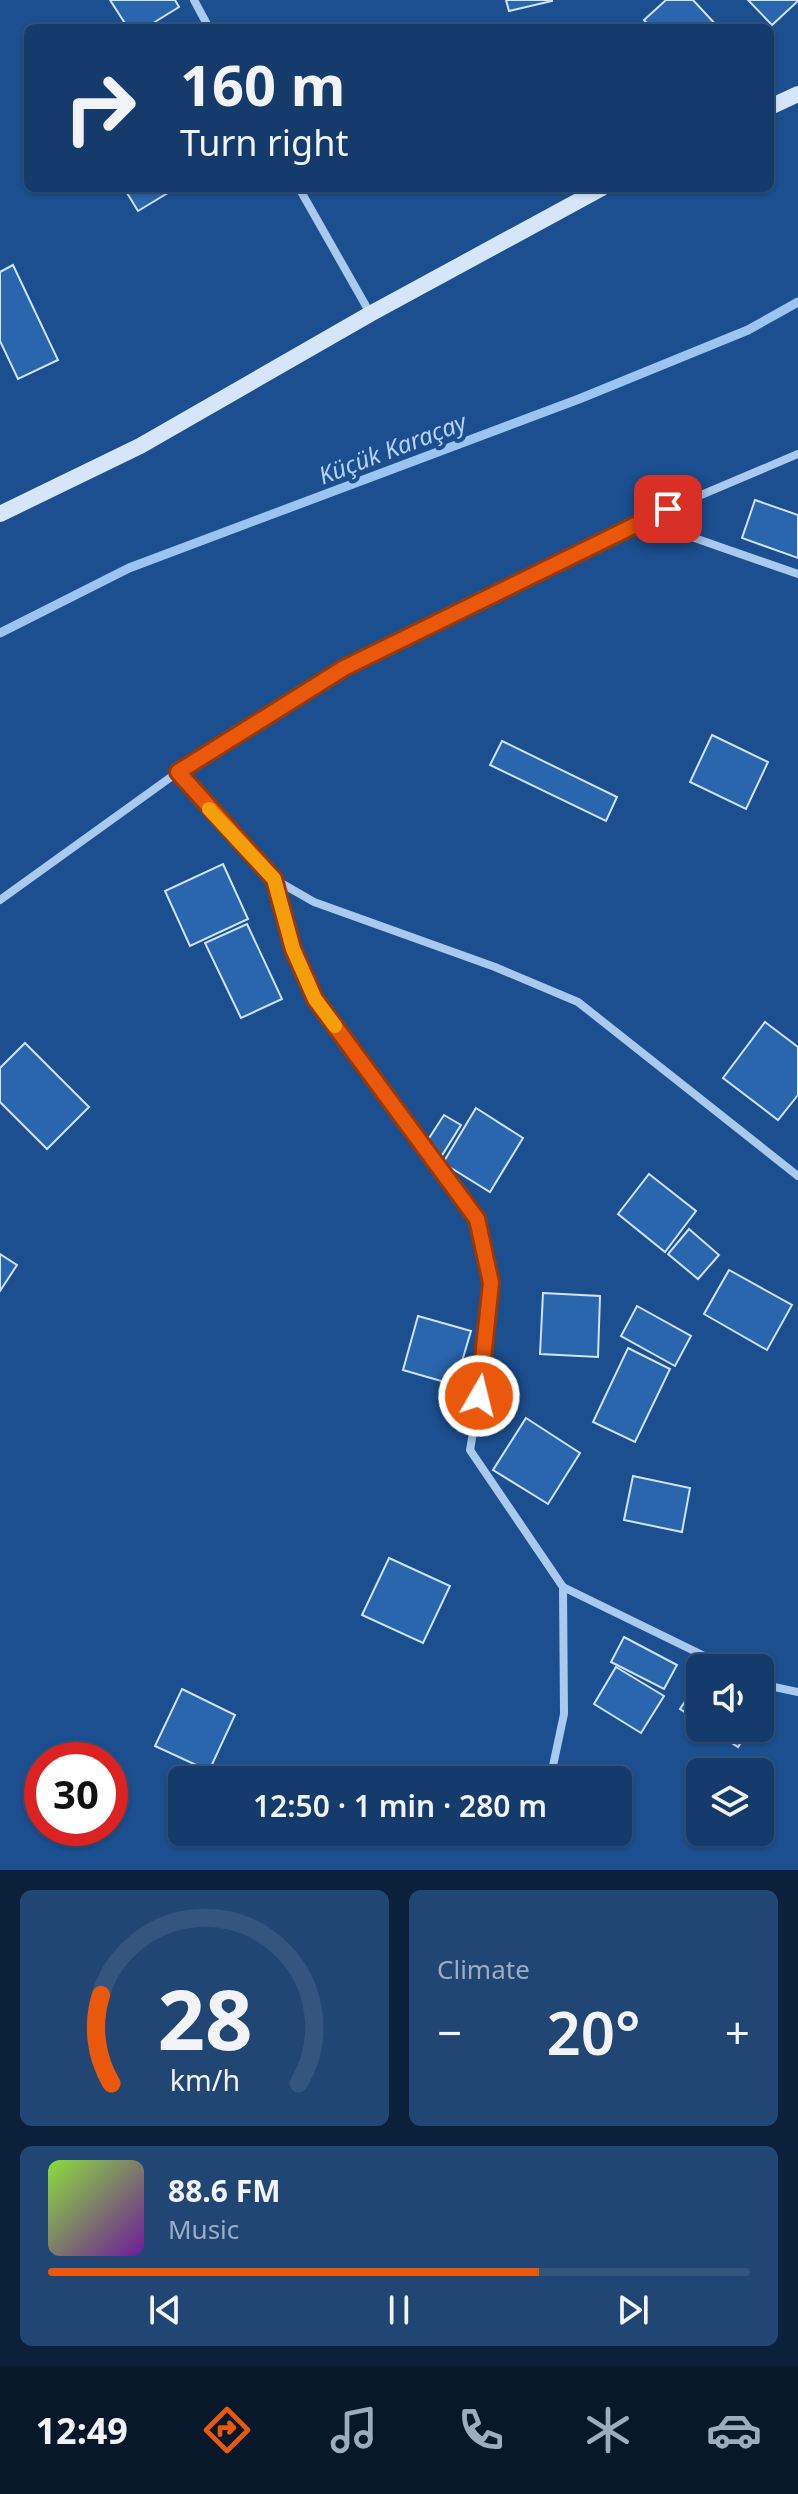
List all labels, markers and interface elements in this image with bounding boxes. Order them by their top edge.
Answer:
text: 160 m [180,46,345,122]
icon: right [48,56,152,160]
text: Turn right [180,118,348,167]
water label: Küçük Karaçay [313,404,472,491]
pin [634,475,702,543]
icon: arrive [646,487,690,531]
position arrow [437,1354,521,1438]
map controls [686,1654,774,1846]
button: sound [686,1654,774,1742]
speed limit sign: 30 [24,1742,128,1846]
button: layers [686,1758,774,1846]
text: 12:50 · 1 min · 280 m [253,1785,547,1826]
text: Climate [437,1951,530,1987]
text: 28 [157,1961,252,2074]
text: 20° [546,1991,641,2073]
text: − [437,2002,462,2062]
text: + [725,2002,750,2062]
text: km/h [169,2060,240,2099]
text: 88.6 FM [168,2170,280,2211]
text: Music [168,2211,239,2247]
icon: previous [143,2288,187,2332]
icon: pause [377,2288,421,2332]
icon: next [611,2288,655,2332]
icon: directions [199,2402,255,2458]
icon: music [326,2402,382,2458]
icon: phone [453,2402,509,2458]
icon: climate [580,2402,636,2458]
icon: car [706,2402,762,2458]
text: 12:49 [35,2406,128,2455]

